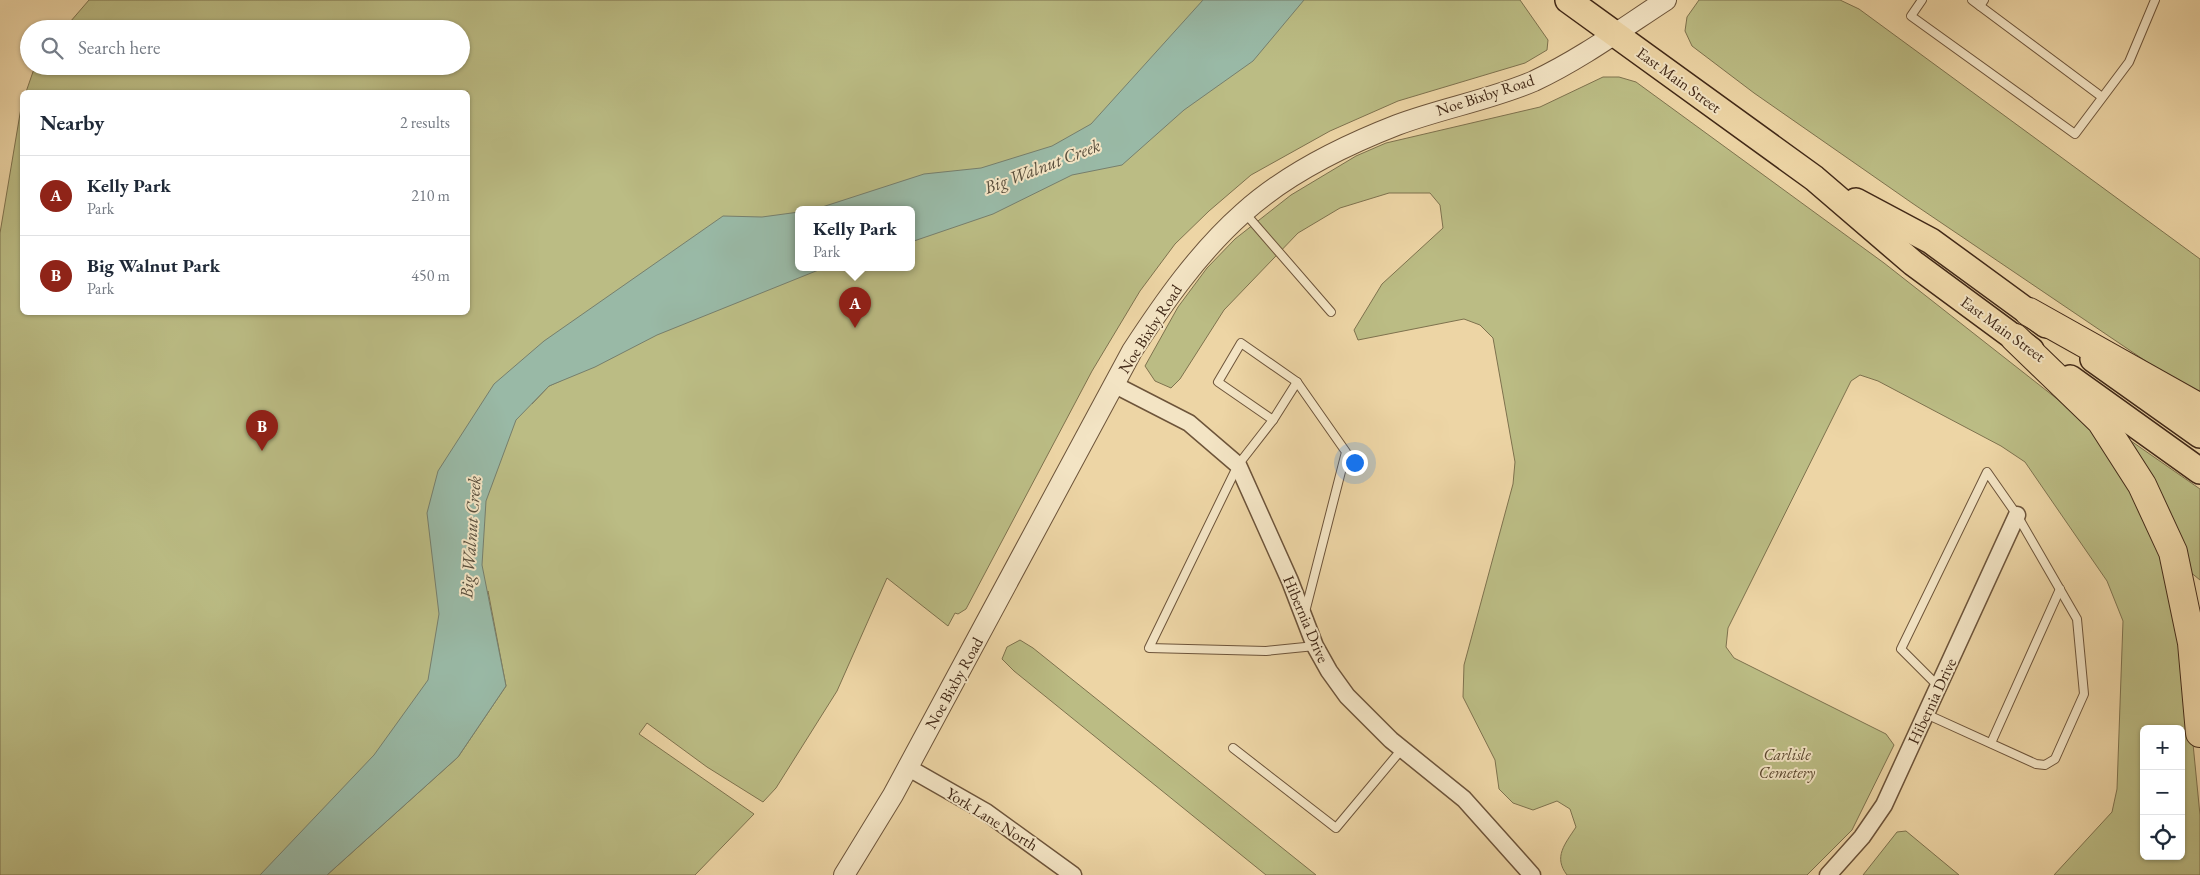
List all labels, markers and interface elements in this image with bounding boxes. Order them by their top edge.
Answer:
search box [20,20,470,75]
icon: search [38,34,66,62]
text: Search here [78,35,160,60]
street label: East Main Street [1633,42,1725,118]
street label: Noe Bixby Road [1433,69,1537,121]
text: Nearby [40,109,104,136]
text: 2 results [400,112,450,133]
water label: Big Walnut Creek [980,133,1104,200]
text: Kelly Park [87,173,171,198]
text: A [50,185,62,206]
text: 210 m [411,185,450,206]
text: Park [87,198,114,219]
popup [795,206,915,271]
text: Kelly Park [813,216,897,241]
text: Park [813,241,840,262]
text: Big Walnut Park [87,253,220,278]
text: B [51,265,61,286]
text: 450 m [411,265,450,286]
text: Park [87,278,114,299]
street label: Noe Bixby Road [1113,280,1187,377]
pin: A [839,287,871,328]
street label: East Main Street [1957,291,2049,367]
pin: B [246,410,278,451]
your location [1342,450,1368,476]
water label: Big Walnut Creek [454,475,487,600]
street label: Hibernia Drive [1278,572,1334,666]
street label: Noe Bixby Road [920,633,988,733]
street label: Hibernia Drive [1903,654,1961,748]
map controls [2140,725,2185,860]
button: + [2140,725,2185,770]
park label: Carlisle Cemetery [1759,744,1816,783]
button: − [2140,770,2185,815]
street label: York Lane North [942,782,1042,856]
button: locate [2140,815,2185,860]

